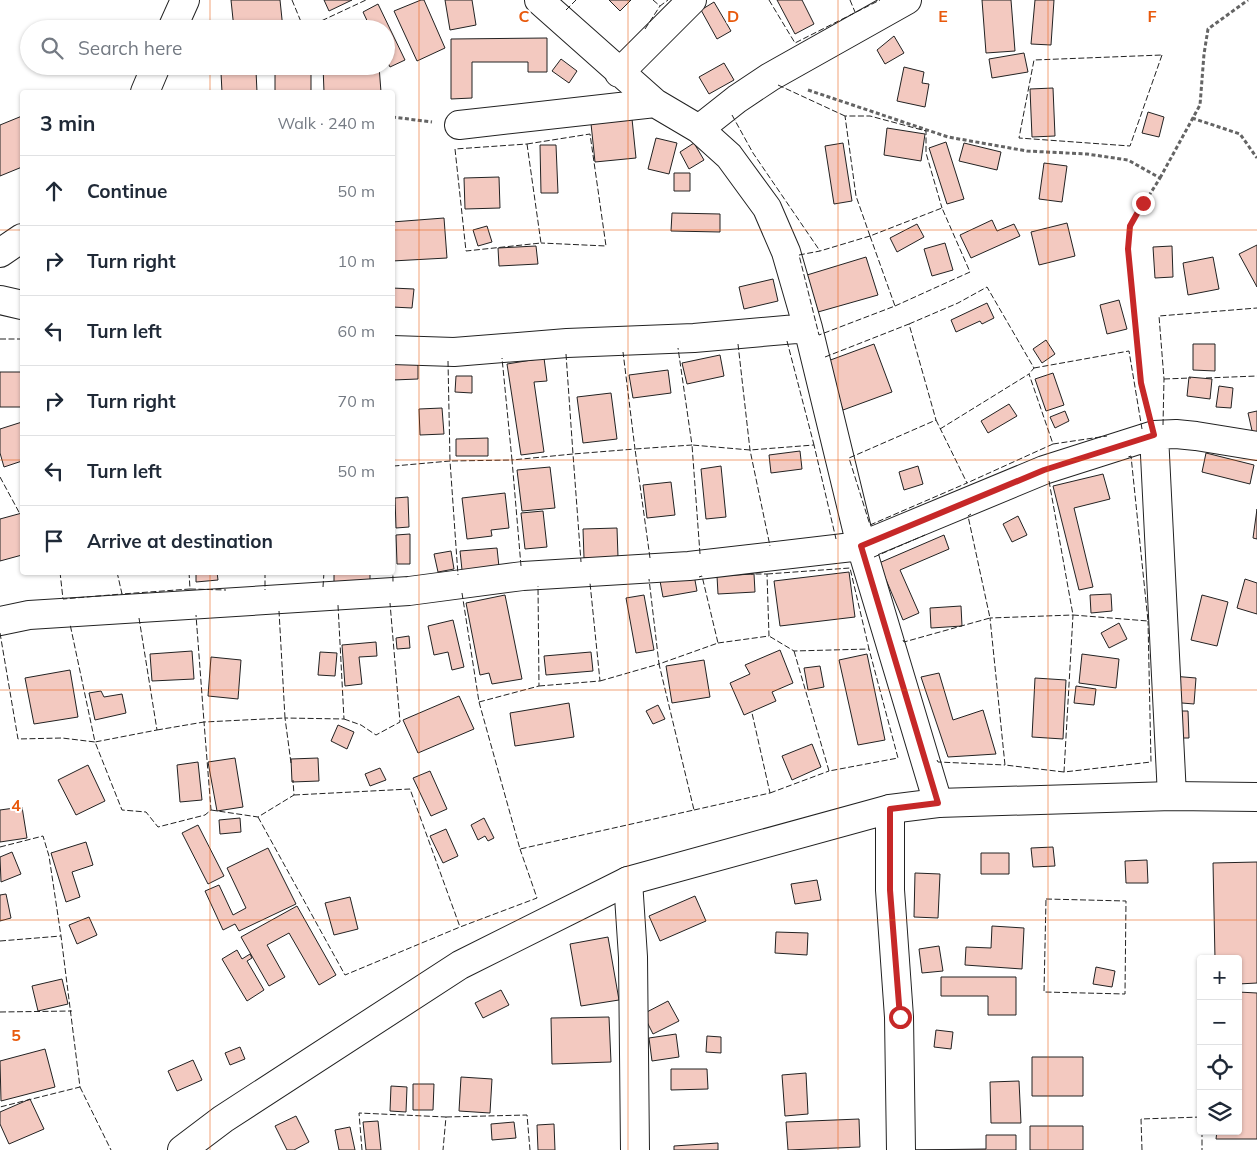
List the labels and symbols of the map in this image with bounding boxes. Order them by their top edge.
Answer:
text: C [519,6,530,26]
text: D [727,6,739,26]
text: E [938,6,948,26]
text: F [1147,6,1157,26]
route end [1132,192,1155,215]
text: 4 [11,795,21,815]
route start [889,1006,912,1029]
text: 5 [11,1025,21,1045]

